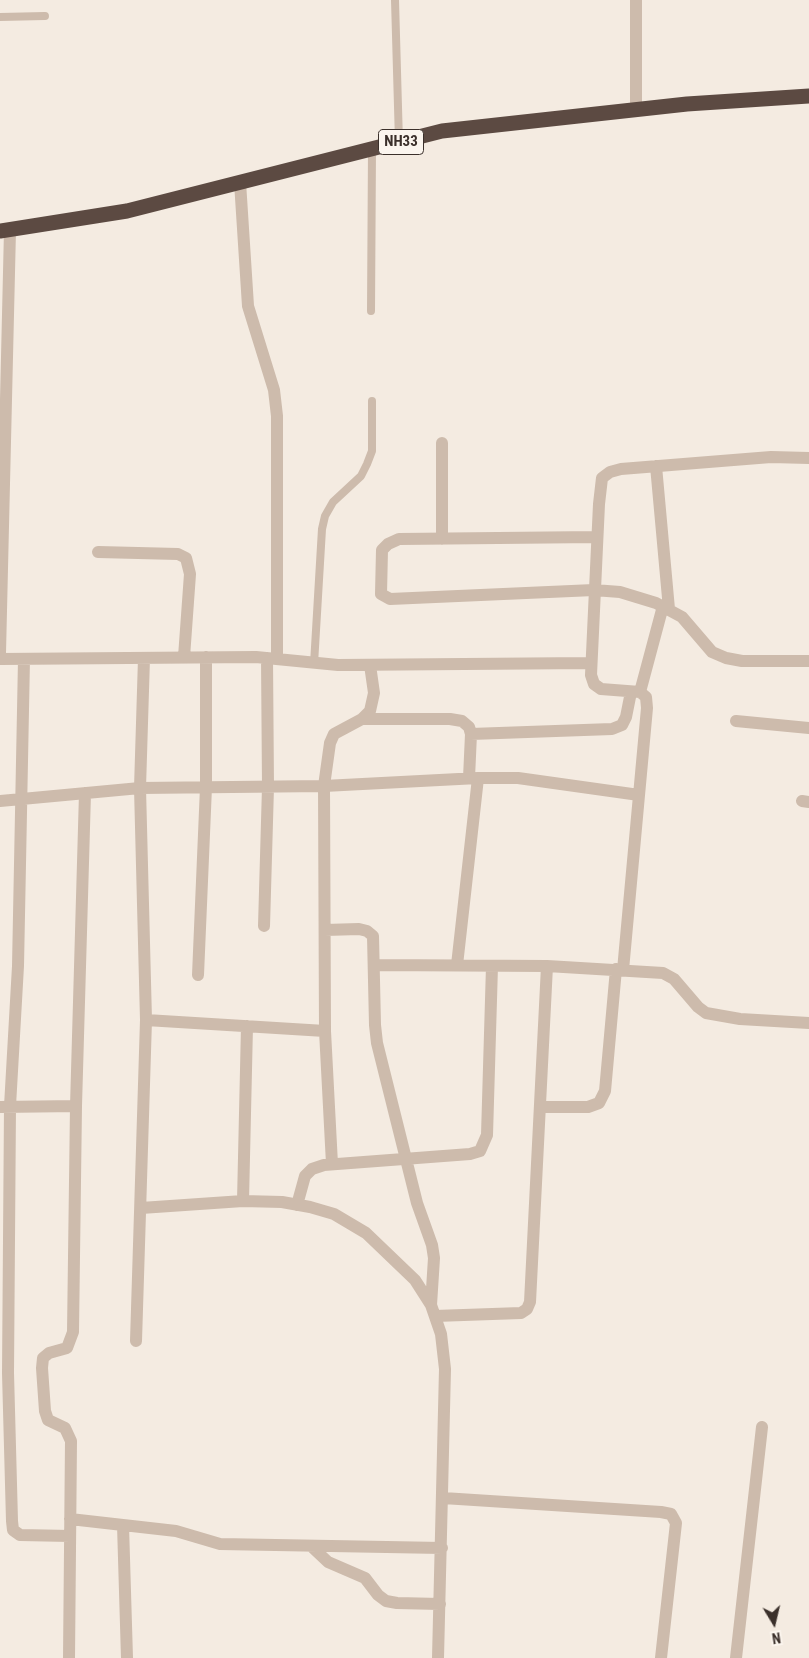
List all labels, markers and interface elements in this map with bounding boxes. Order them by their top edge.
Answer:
road number: NH33 [378,130,424,154]
north arrow [749,1598,799,1648]
text: N [771,1629,782,1646]

